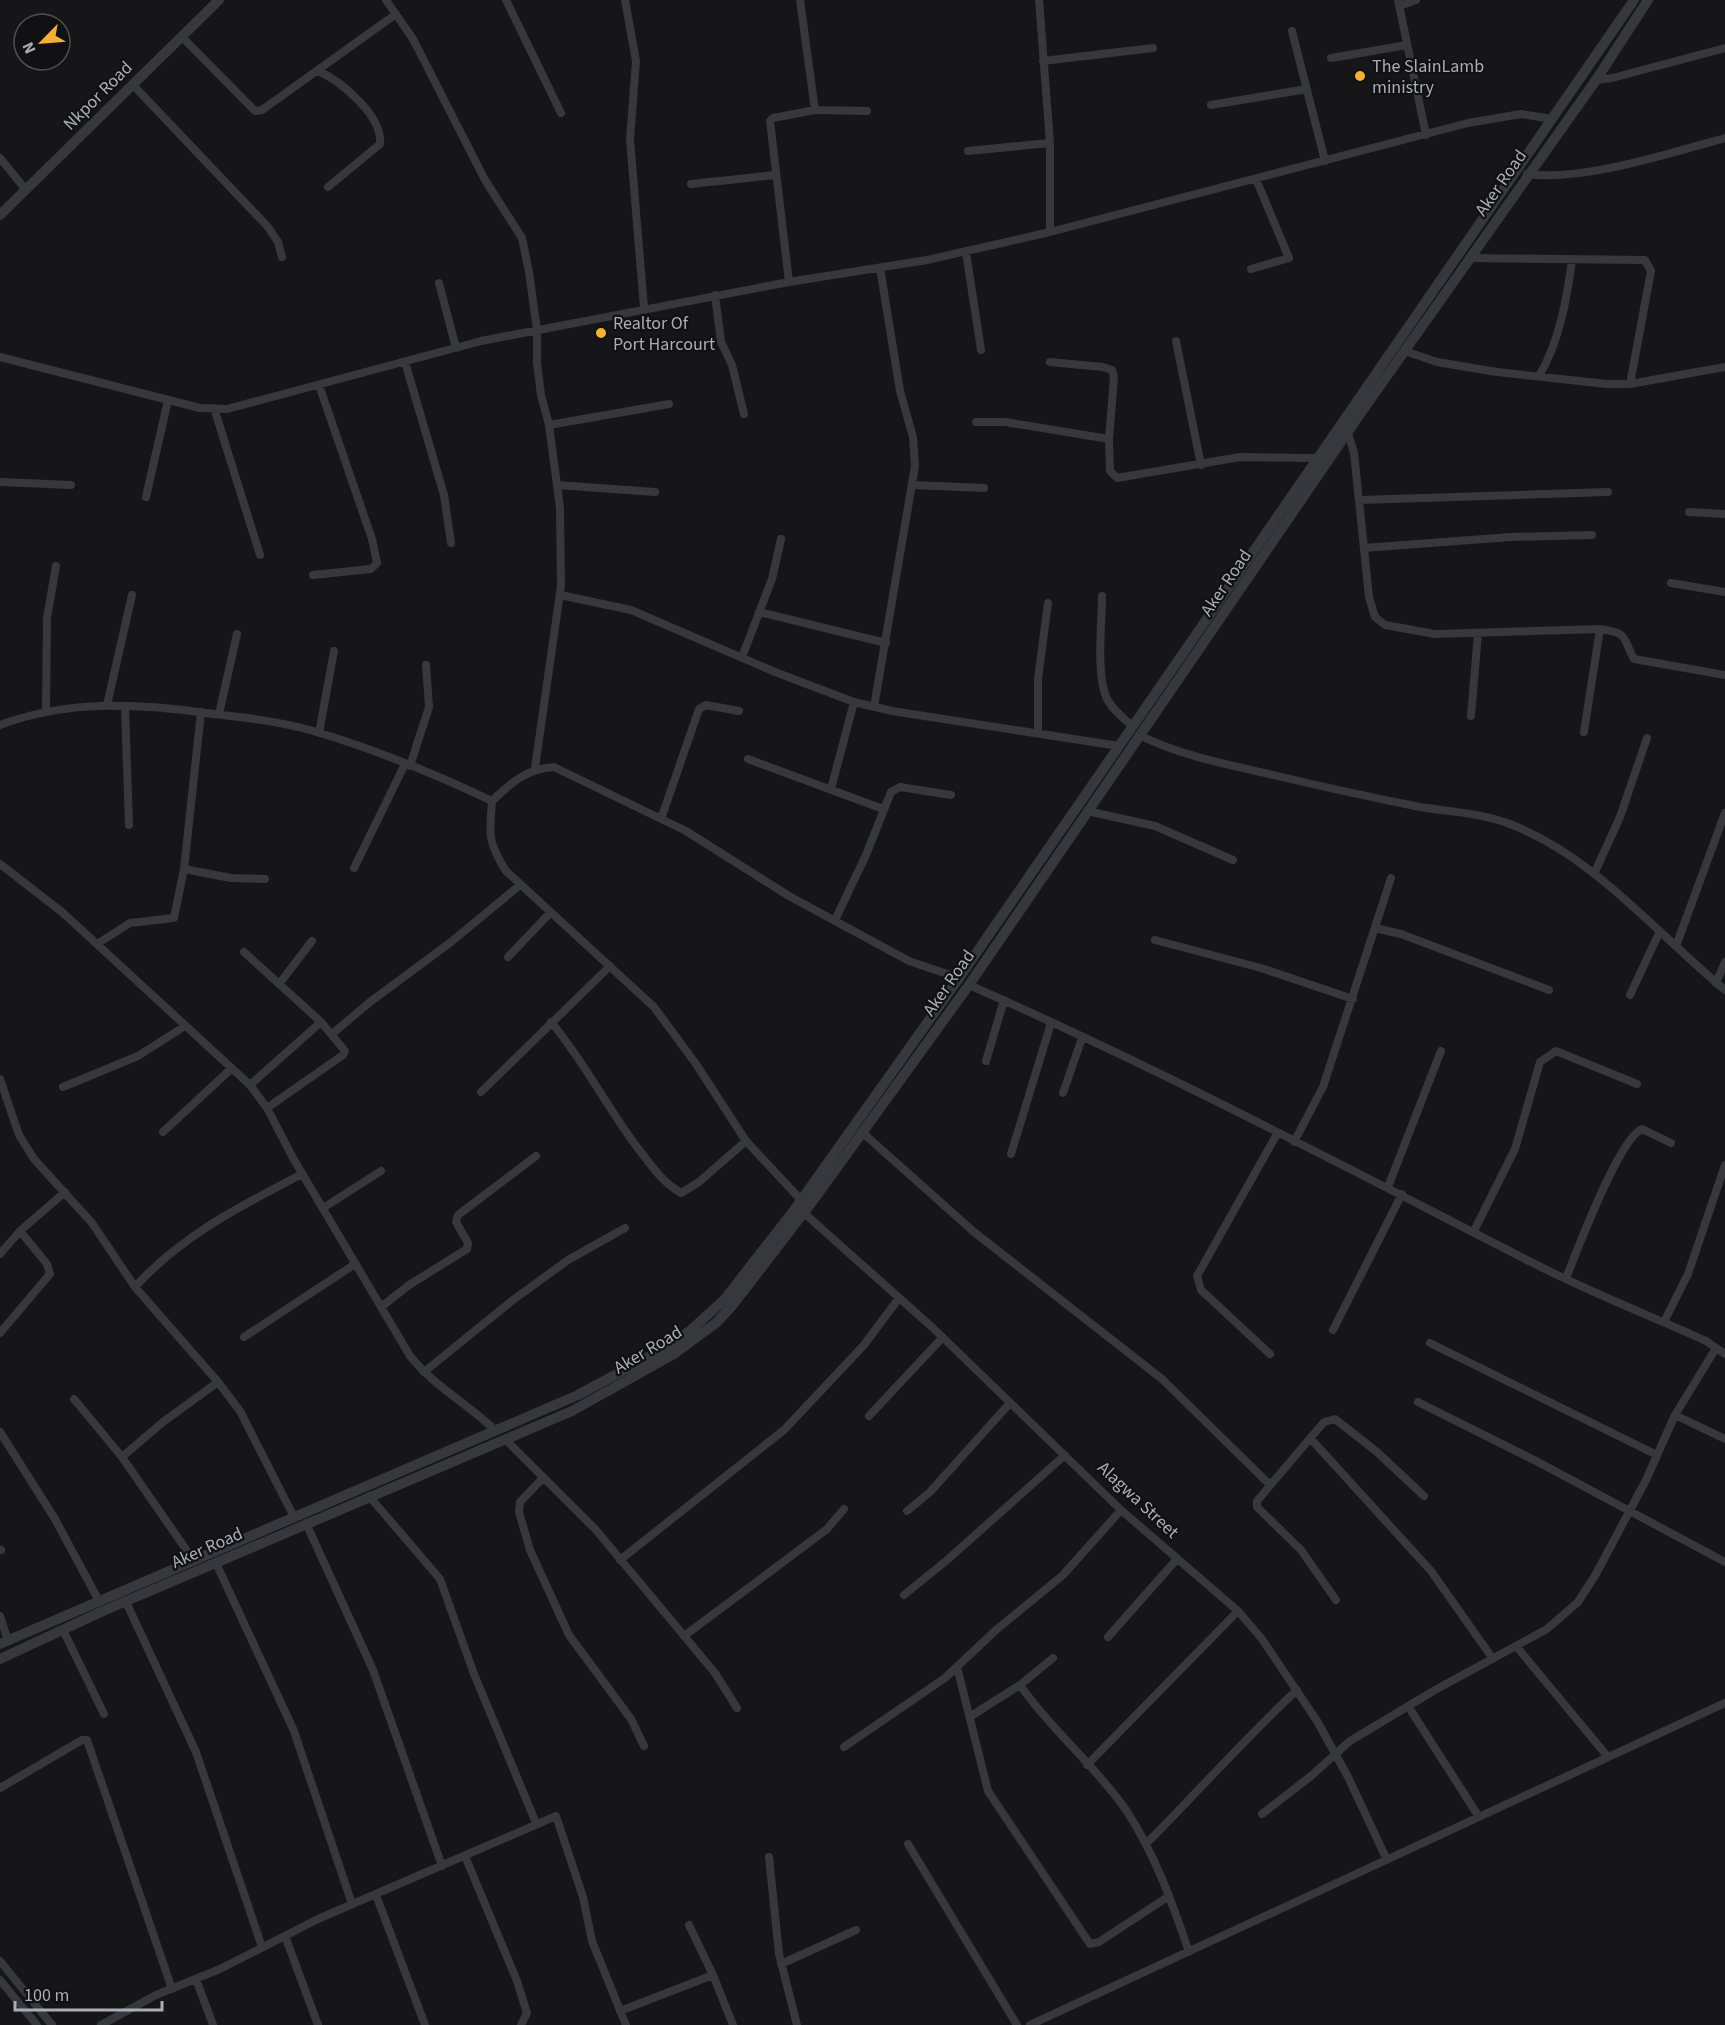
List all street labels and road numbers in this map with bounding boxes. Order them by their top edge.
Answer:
street label: Nkpor Road [58,56,138,136]
street label: Aker Road [1469,145,1533,221]
street label: Aker Road [1194,545,1258,621]
street label: Aker Road [917,945,981,1021]
street label: Aker Road [609,1320,687,1380]
street label: Alagwa Street [1092,1456,1184,1544]
street label: Aker Road [167,1521,247,1575]

